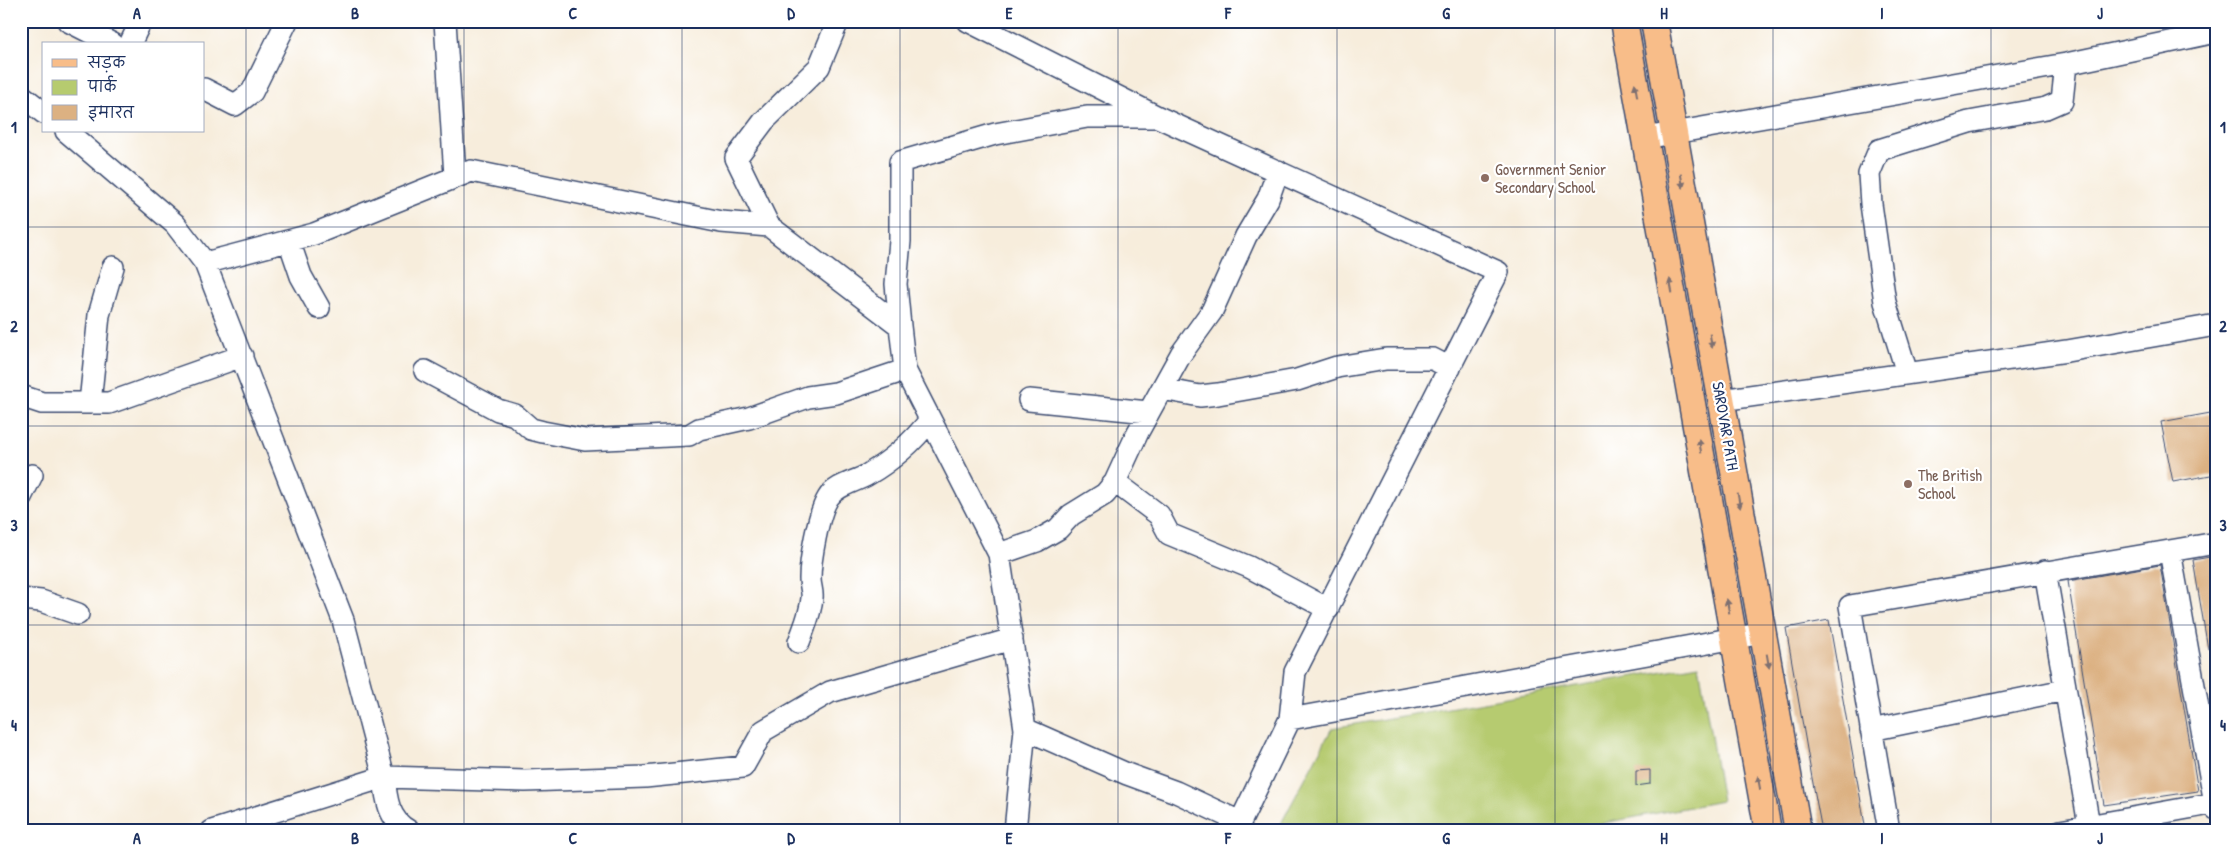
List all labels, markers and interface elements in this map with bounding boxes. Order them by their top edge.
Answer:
text: A [133,2,141,24]
text: B [351,2,359,24]
text: C [569,2,578,24]
text: D [787,2,795,24]
text: E [1005,2,1013,24]
text: F [1224,2,1232,24]
text: G [1442,2,1450,24]
text: H [1660,2,1668,24]
text: I [1880,2,1884,24]
text: J [2097,2,2103,24]
legend [42,42,205,132]
text: सड़क [87,52,126,73]
text: पार्क [87,75,118,97]
one-way arrow [1632,82,1640,98]
text: इमारत [88,102,135,123]
text: 1 [11,116,17,138]
text: 1 [2220,116,2226,138]
place label: Government Senior Secondary School [1495,158,1606,198]
marker: Government Senior Secondary School [1479,172,1491,184]
one-way arrow [1679,173,1687,189]
one-way arrow [1667,277,1675,293]
text: 2 [10,315,18,337]
text: 2 [2219,315,2227,337]
one-way arrow [1707,333,1715,349]
street label: SAROVAR PATH [1707,380,1745,472]
one-way arrow [1695,437,1703,453]
place label: The British School [1918,464,1982,504]
marker: The British School [1902,478,1914,490]
one-way arrow [1736,493,1744,509]
text: 3 [10,514,18,536]
text: 3 [2219,514,2227,536]
one-way arrow [1723,597,1731,613]
one-way arrow [1764,653,1772,669]
text: 4 [11,714,17,736]
text: 4 [2220,714,2226,736]
one-way arrow [1755,774,1763,790]
text: A [133,827,141,849]
text: B [351,827,359,849]
text: C [569,827,578,849]
text: D [787,827,795,849]
text: E [1005,827,1013,849]
text: F [1224,827,1232,849]
text: G [1442,827,1450,849]
text: H [1660,827,1668,849]
text: I [1880,827,1884,849]
text: J [2097,827,2103,849]

